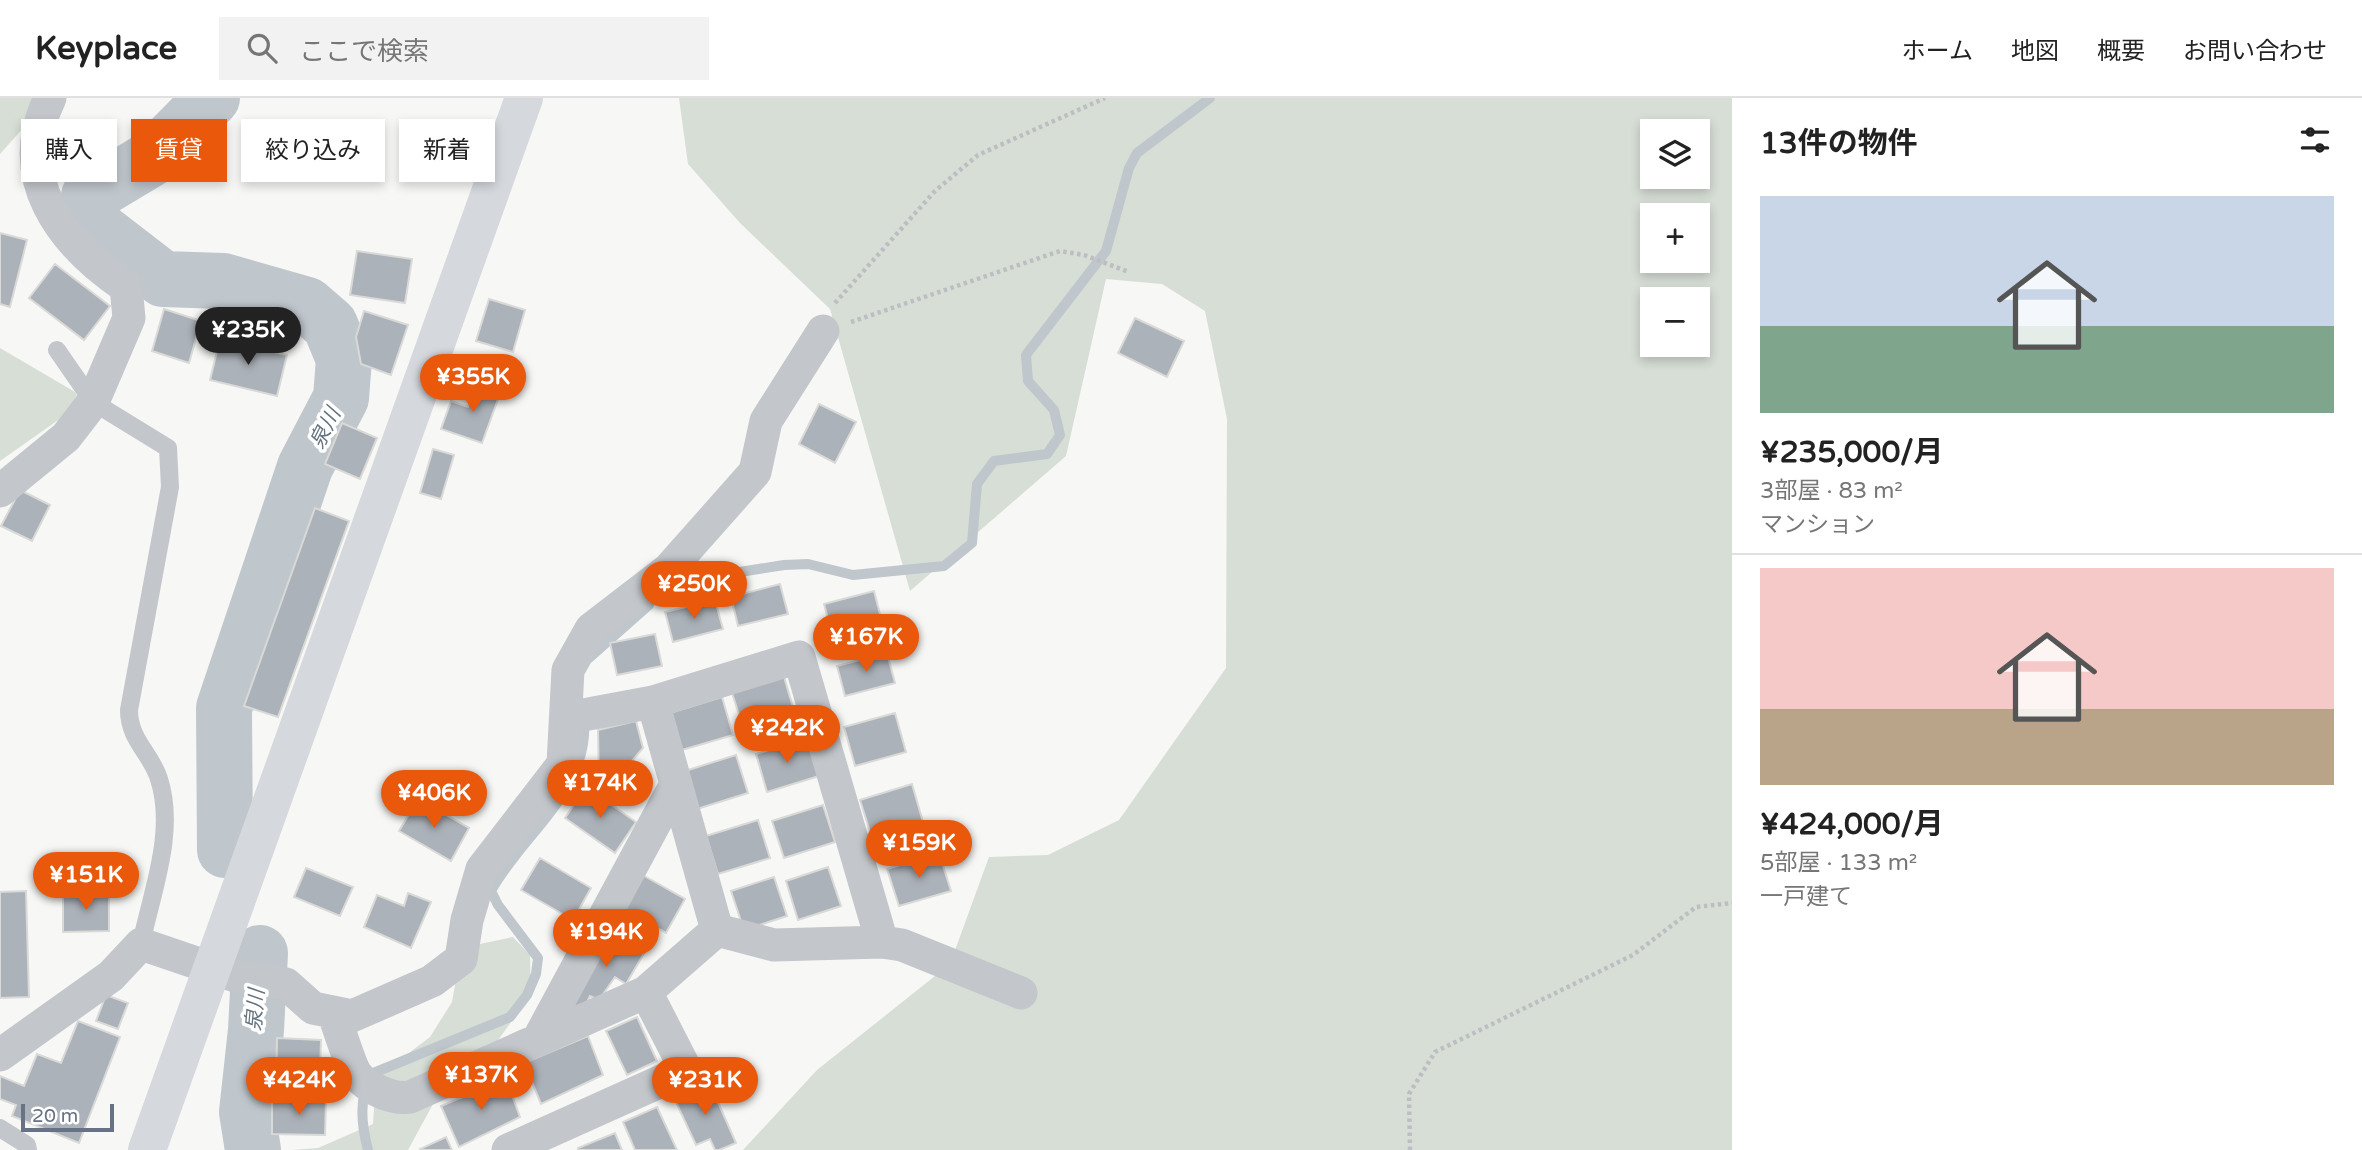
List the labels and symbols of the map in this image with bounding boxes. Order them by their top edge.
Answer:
pin: ¥235K [199,308,297,367]
pin: ¥355K [424,354,522,414]
water label: 泉川 [305,402,347,453]
pin: ¥250K [645,561,743,621]
pin: ¥167K [817,614,915,674]
pin: ¥242K [738,706,836,765]
pin: ¥174K [551,760,649,820]
pin: ¥406K [385,770,483,830]
pin: ¥159K [870,820,968,880]
pin: ¥151K [37,852,135,912]
pin: ¥194K [557,910,655,969]
water label: 泉川 [241,986,270,1032]
pin: ¥137K [432,1052,530,1112]
pin: ¥424K [250,1058,348,1117]
pin: ¥231K [656,1058,754,1117]
scale bar [21,1101,114,1133]

